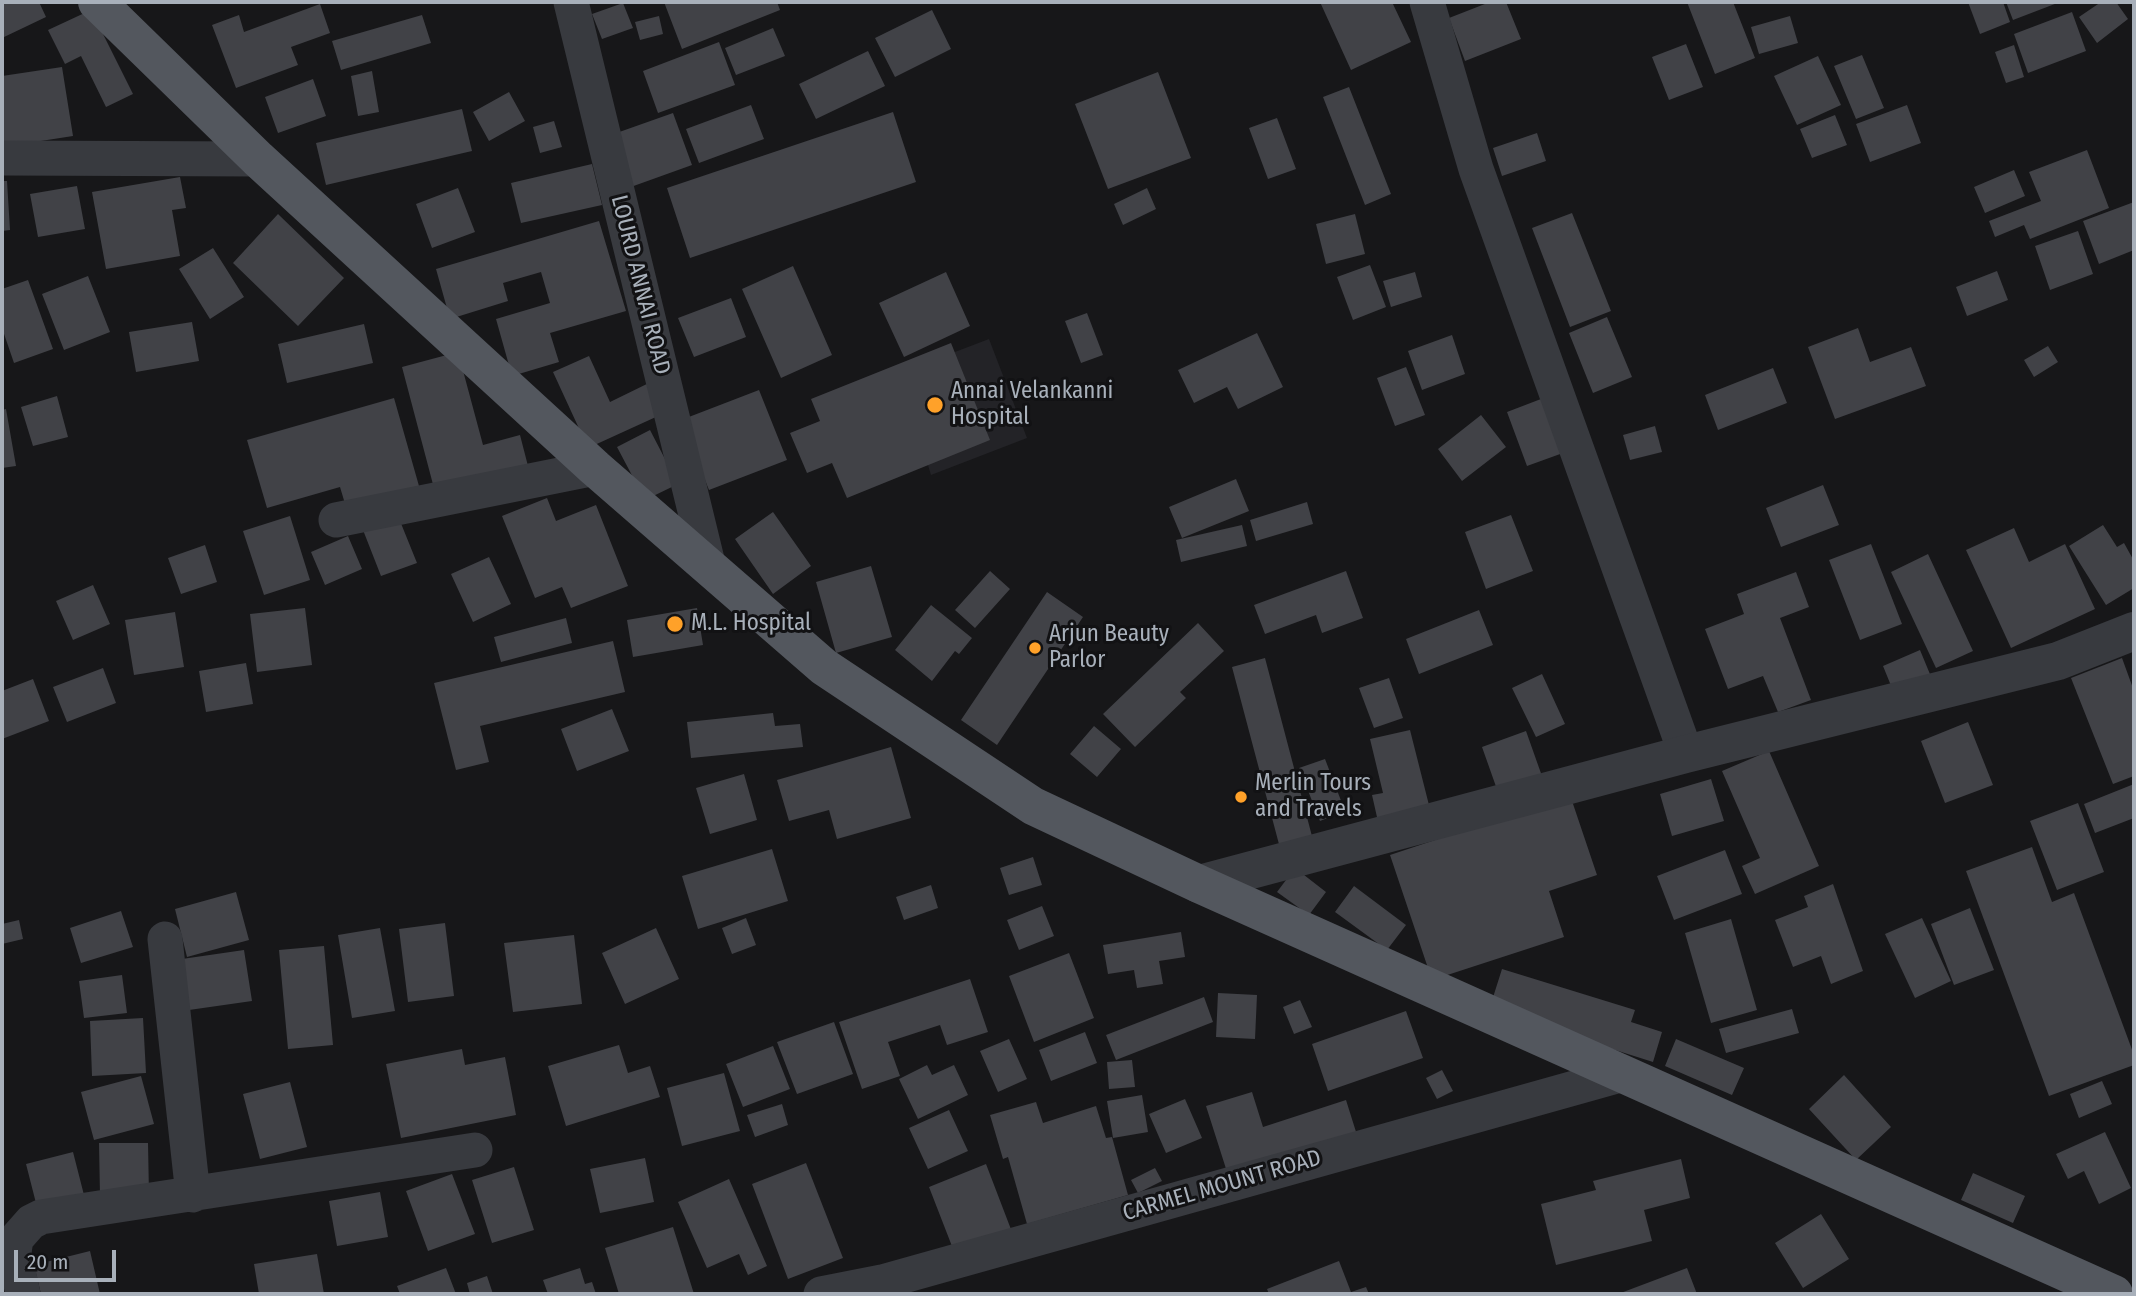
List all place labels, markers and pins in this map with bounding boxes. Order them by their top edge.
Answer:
place label: Annai Velankanni Hospital [951,378,1113,432]
marker: Annai Velankanni Hospital [925,395,945,415]
place label: M.L. Hospital [691,610,811,638]
marker: M.L. Hospital [665,614,685,634]
place label: Arjun Beauty Parlor [1049,621,1169,675]
marker: Arjun Beauty Parlor [1027,640,1043,656]
place label: Merlin Tours and Travels [1255,770,1371,824]
marker: Merlin Tours and Travels [1233,789,1249,805]

